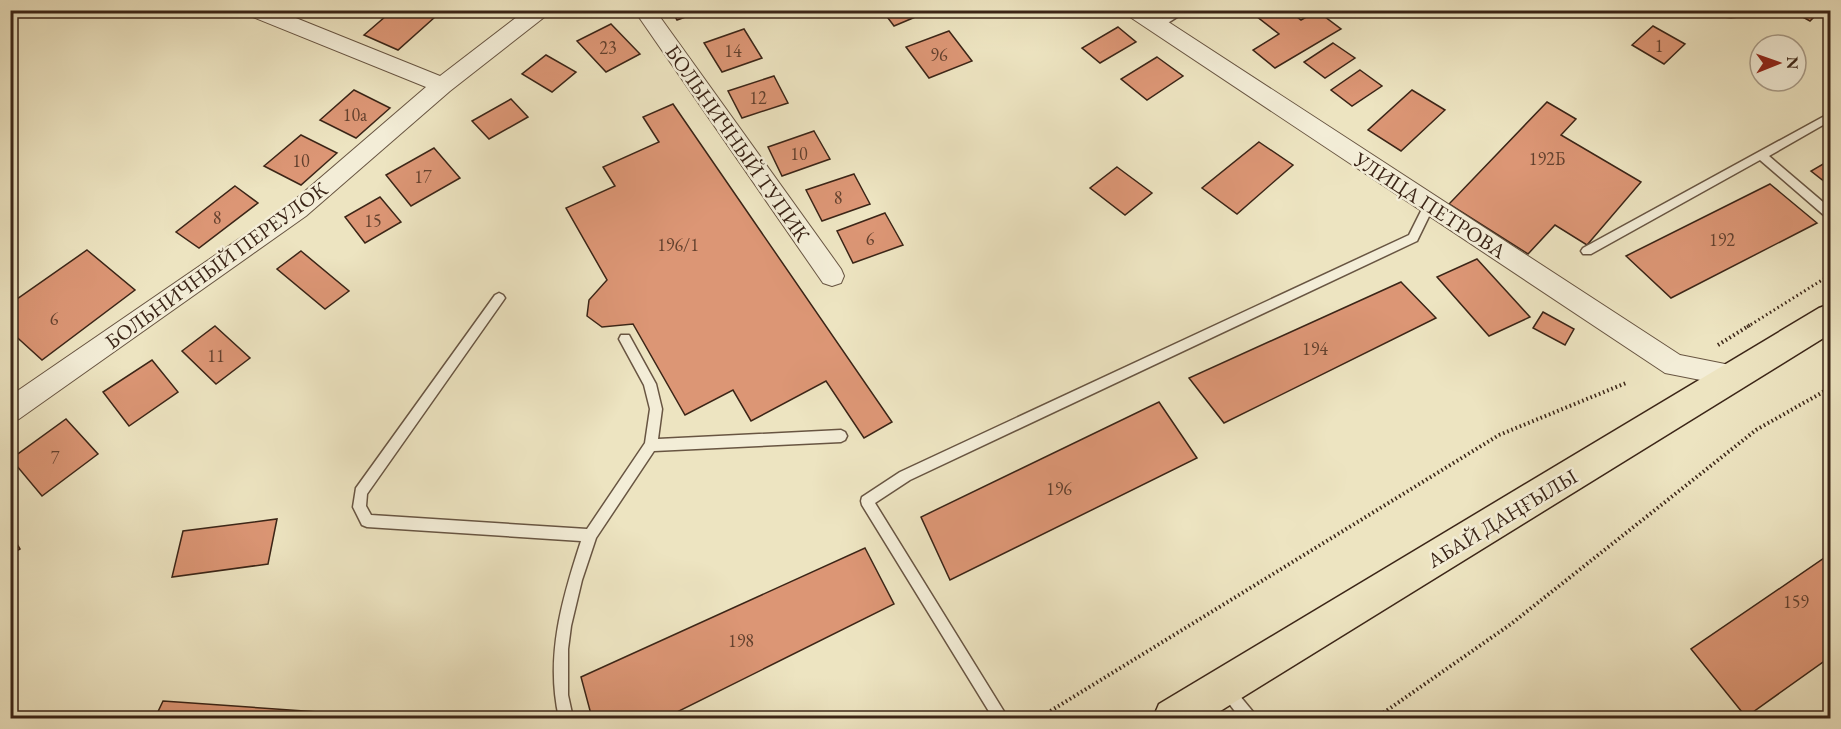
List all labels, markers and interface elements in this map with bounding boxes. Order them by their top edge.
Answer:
north arrow [1748,33,1808,93]
house number: 1 [1655,34,1663,57]
house number: 23 [599,36,617,59]
street label: БОЛЬНИЧНЫЙ ТУПИК [660,39,816,247]
house number: 14 [724,39,742,62]
house number: 96 [930,43,948,66]
text: N [1782,56,1803,69]
house number: 12 [749,86,767,109]
house number: 10а [343,103,368,126]
house number: 10 [790,142,808,165]
street label: УЛИЦА ПЕТРОВА [1348,145,1512,265]
house number: 192Б [1529,147,1565,170]
house number: 10 [292,149,310,172]
house number: 17 [414,165,432,188]
street label: БОЛЬНИЧНЫЙ ПЕРЕУЛОК [99,175,333,355]
house number: 8 [834,186,842,209]
house number: 8 [213,206,221,229]
house number: 15 [364,209,382,232]
house number: 6 [866,227,875,250]
house number: 192 [1709,228,1735,251]
house number: 196/1 [657,233,699,256]
house number: 6 [50,307,59,330]
house number: 194 [1302,337,1328,360]
house number: 11 [207,344,225,367]
house number: 7 [51,446,60,469]
street label: АБАЙ ДАҢҒЫЛЫ [1421,462,1582,574]
house number: 196 [1046,477,1072,500]
house number: 159 [1783,590,1809,613]
house number: 198 [728,629,754,652]

